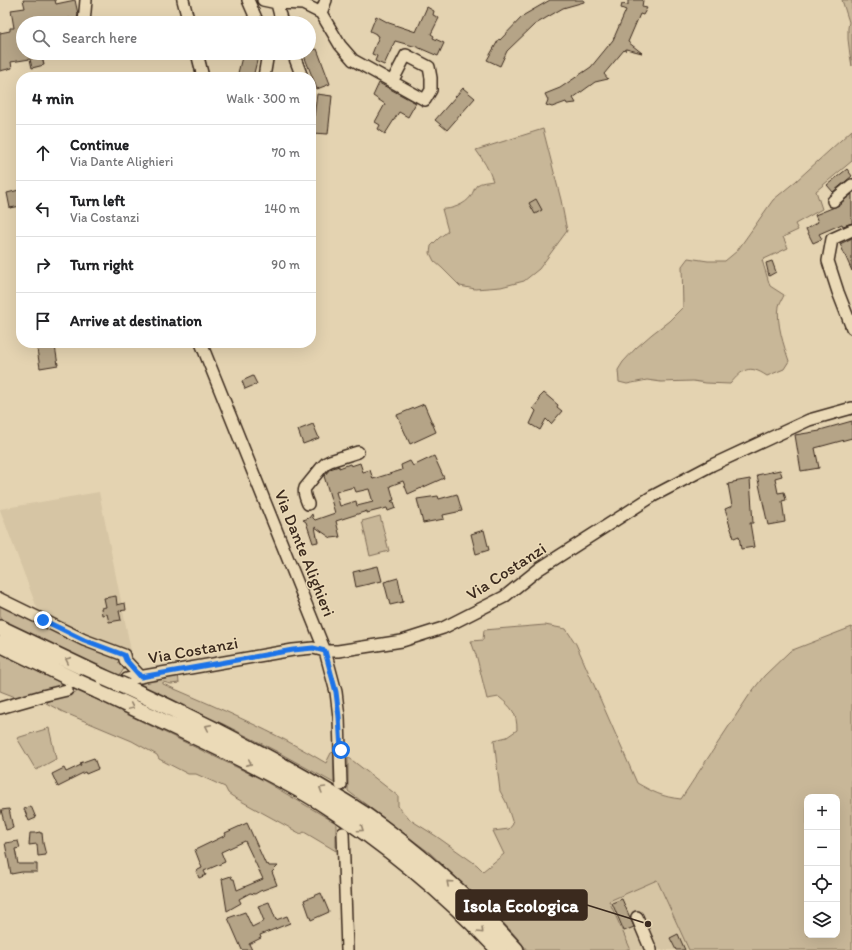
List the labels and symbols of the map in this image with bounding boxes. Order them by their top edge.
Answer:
street label: Via Dante Alighieri [270,487,340,619]
street label: Via Costanzi [462,538,550,604]
route end [34,611,52,629]
street label: Via Costanzi [147,632,239,668]
one-way arrow [65,657,72,665]
one-way arrow [127,702,135,710]
one-way arrow [205,724,212,731]
route start [332,741,350,759]
one-way arrow [244,758,252,766]
one-way arrow [319,786,326,793]
one-way arrow [356,824,363,831]
one-way arrow [446,880,454,887]
callout: Isola Ecologica [456,890,587,920]
text: Isola Ecologica [463,895,579,917]
one-way arrow [476,926,484,934]

